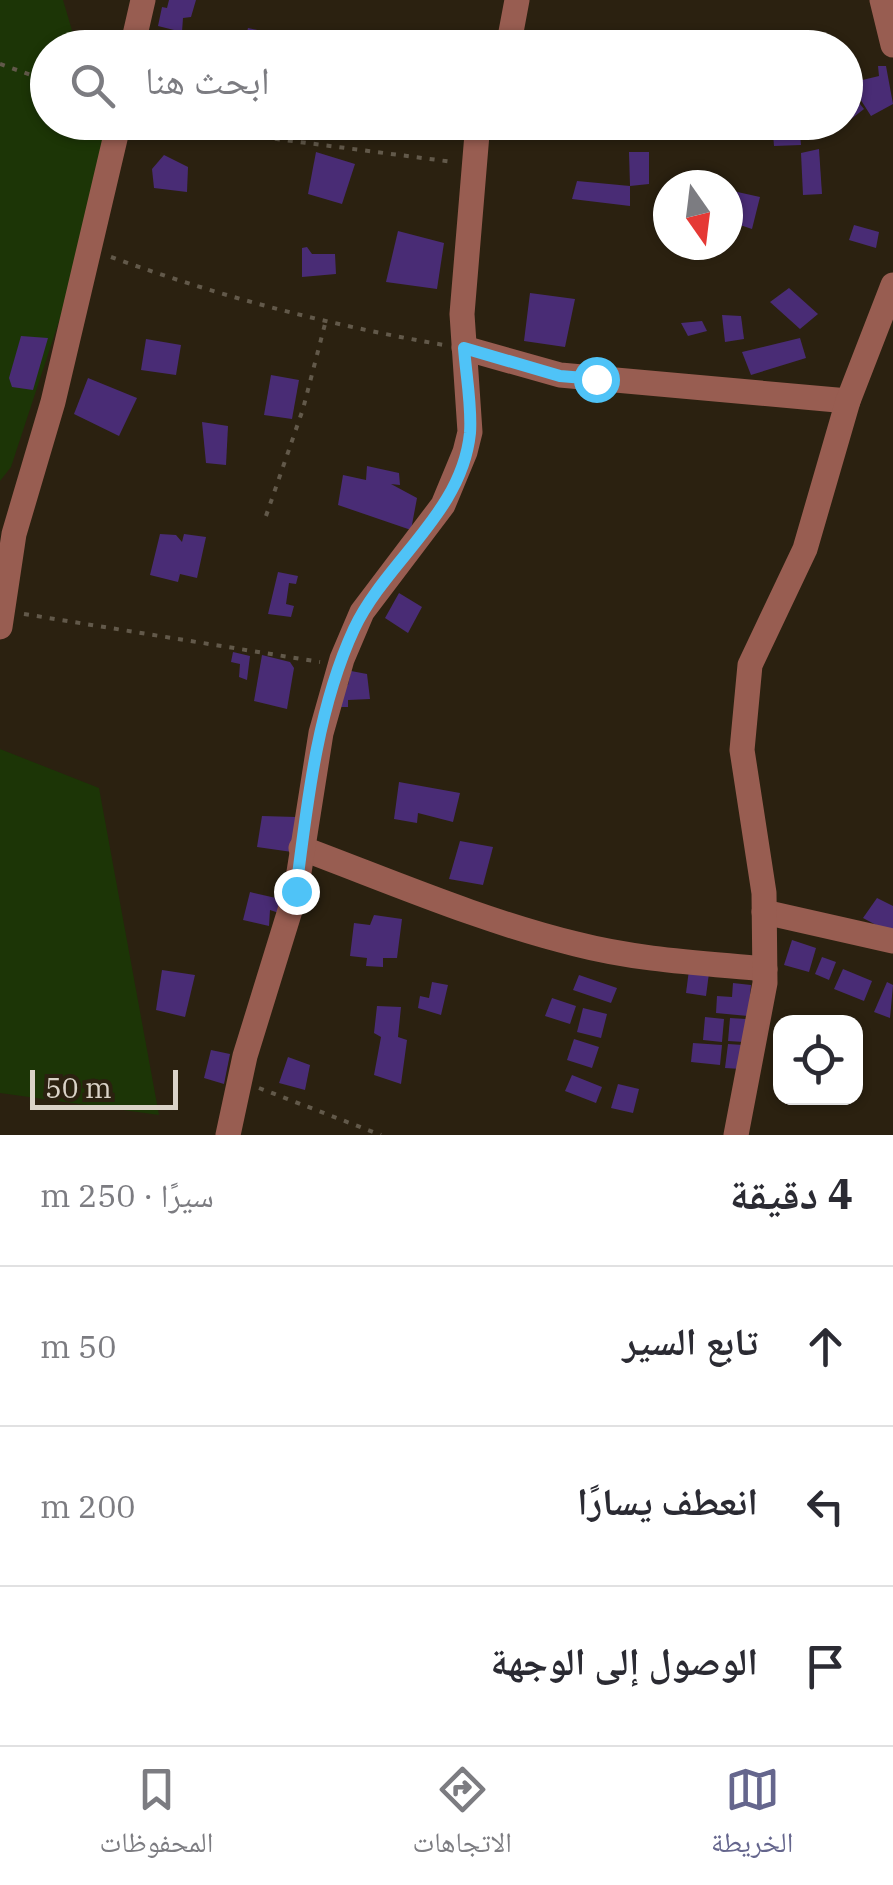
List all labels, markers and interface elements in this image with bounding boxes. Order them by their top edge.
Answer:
search box [30,30,863,140]
text: ابحث هنا [145,55,270,104]
icon: search [65,58,120,113]
north arrow [653,170,743,260]
route start [574,357,620,403]
route end [274,869,320,915]
map controls [773,1015,863,1105]
button: locate [773,1015,863,1105]
scale bar [30,1065,178,1110]
text: 50 m [45,1069,112,1106]
text: 4 دقيقة [730,1166,853,1221]
text: سيرًا · 250 m [40,1174,214,1216]
text: تابع السير [622,1316,758,1365]
icon: ahead [798,1319,853,1374]
text: 50 m [40,1325,116,1367]
text: انعطف يسارًا [577,1476,758,1525]
icon: left [798,1479,853,1534]
text: 200 m [40,1485,136,1527]
text: الوصول إلى الوجهة [490,1636,758,1685]
icon: arrive [798,1639,853,1694]
tab: المحفوظات [100,1762,213,1870]
tab: الاتجاهات [413,1762,512,1870]
tab: الخريطة [711,1762,793,1870]

